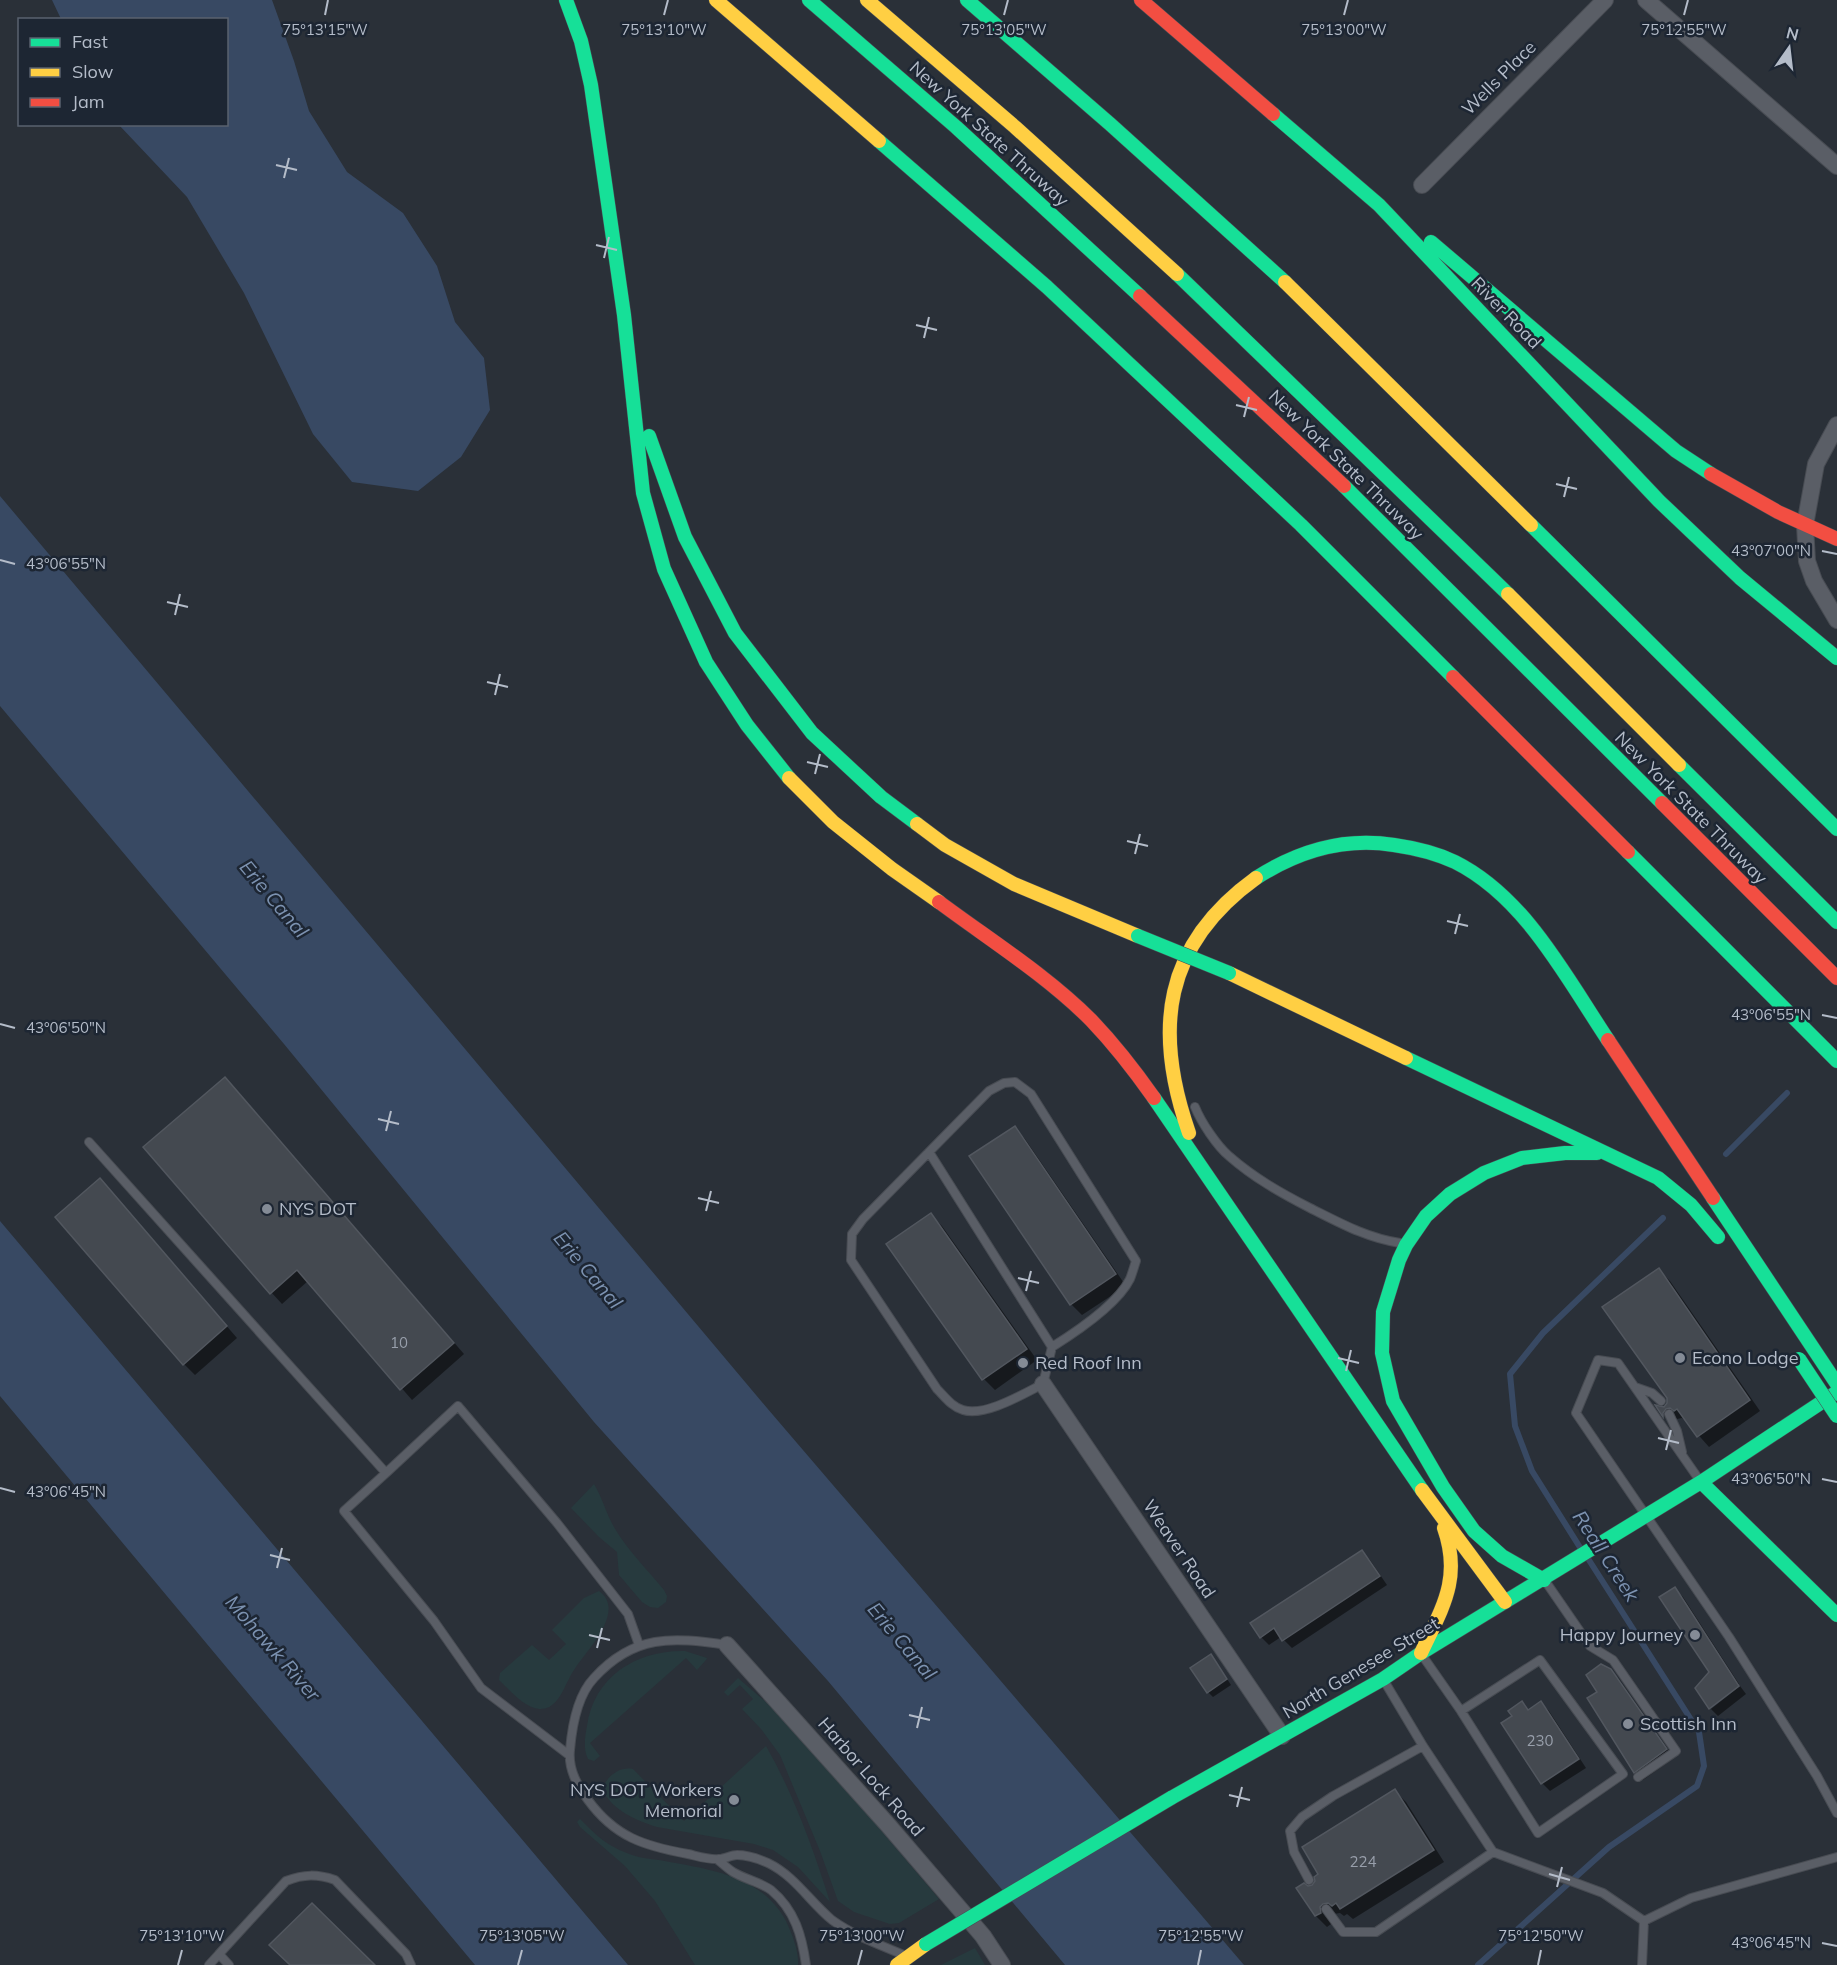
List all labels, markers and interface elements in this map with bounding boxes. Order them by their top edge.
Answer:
legend [18,18,228,126]
north arrow [1759,18,1819,78]
text: 75°13'15"W [282,20,368,39]
text: 75°13'10"W [621,20,707,39]
text: 75°13'05"W [961,20,1047,39]
text: 75°13'00"W [1301,20,1387,39]
text: 75°12'55"W [1641,20,1727,39]
text: N [1784,22,1801,45]
text: Fast [72,30,108,53]
street label: Wells Place [1456,35,1541,120]
street label: New York State Thruway [905,56,1074,212]
text: Slow [72,60,114,83]
text: Jam [72,90,105,113]
street label: River Road [1466,272,1546,353]
street label: New York State Thruway [1264,385,1429,545]
text: 43°07'00"N [1731,541,1811,560]
text: 43°06'55"N [26,554,106,573]
street label: New York State Thruway [1610,726,1773,889]
water label: Erie Canal [235,855,314,943]
text: 43°06'55"N [1731,1005,1811,1024]
text: 43°06'50"N [26,1018,106,1037]
place label: NYS DOT [279,1197,356,1220]
marker: NYS DOT [260,1202,274,1216]
water label: Erie Canal [549,1226,628,1314]
house number: 10 [390,1333,408,1352]
place label: Econo Lodge [1692,1346,1799,1369]
place label: Red Roof Inn [1035,1351,1142,1374]
marker: Econo Lodge [1673,1351,1687,1365]
marker: Red Roof Inn [1016,1356,1030,1370]
text: 43°06'50"N [1731,1469,1811,1488]
text: 43°06'45"N [26,1482,106,1501]
street label: Weaver Road [1138,1495,1221,1602]
water label: Reall Creek [1568,1505,1646,1607]
water label: Mohawk River [221,1590,327,1706]
water label: Erie Canal [863,1597,942,1685]
street label: North Genesee Street [1278,1612,1443,1723]
place label: Happy Journey [1560,1623,1683,1646]
marker: Happy Journey [1688,1628,1702,1642]
street label: Harbor Lock Road [813,1712,929,1841]
place label: Scottish Inn [1640,1712,1737,1735]
marker: Scottish Inn [1621,1717,1635,1731]
house number: 230 [1526,1731,1554,1750]
place label: NYS DOT Workers Memorial [570,1778,722,1822]
marker: NYS DOT Workers Memorial [727,1793,741,1807]
house number: 224 [1349,1852,1377,1871]
text: 75°13'10"W [139,1926,225,1945]
text: 75°13'05"W [479,1926,565,1945]
text: 75°13'00"W [819,1926,905,1945]
text: 75°12'55"W [1158,1926,1244,1945]
text: 75°12'50"W [1498,1926,1584,1945]
text: 43°06'45"N [1731,1933,1811,1952]

